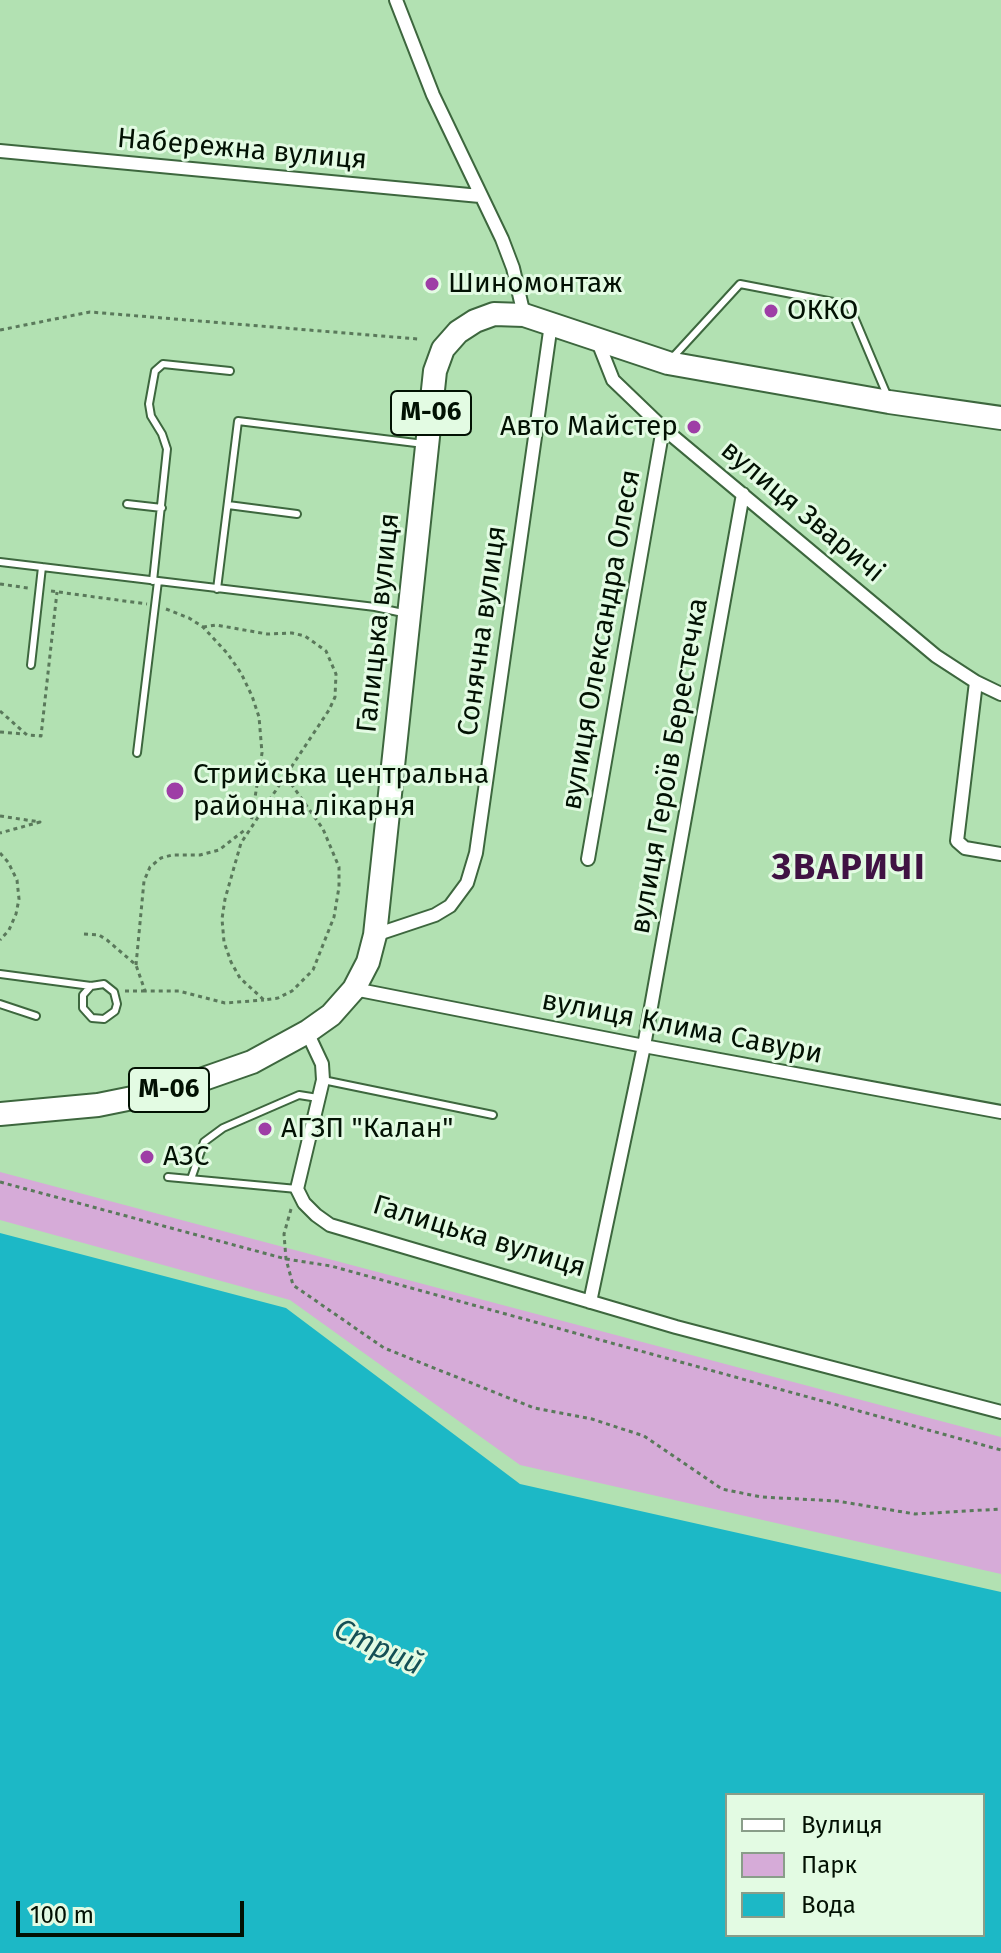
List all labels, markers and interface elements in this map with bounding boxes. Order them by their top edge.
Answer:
street label: Набережна вулиця [116,122,368,178]
place label: Шиномонтаж [448,267,622,301]
marker: Шиномонтаж [423,275,441,293]
place label: ОККО [787,294,858,328]
marker: ОККО [762,302,780,320]
road number: М-06 [391,391,471,435]
place label: Авто Майстер [500,410,678,444]
marker: Авто Майстер [685,418,703,436]
street label: вулиця Зваричі [713,434,891,590]
street label: вулиця Олександра Олеся [556,467,648,813]
street label: Галицька вулиця [351,511,407,735]
street label: Сонячна вулиця [452,524,514,738]
street label: вулиця Героїв Берестечка [624,595,716,937]
place label: Стрийська центральна районна лікарня [193,758,489,824]
marker: Стрийська центральна районна лікарня [164,780,186,802]
district label: ЗВАРИЧІ [771,847,927,891]
street label: вулиця Клима Савури [539,984,825,1072]
road number: М-06 [129,1068,209,1112]
place label: АГЗП "Калан" [281,1112,453,1146]
marker: АГЗП "Калан" [256,1120,274,1138]
place label: АЗС [163,1140,209,1174]
marker: АЗС [138,1148,156,1166]
street label: Галицька вулиця [369,1189,589,1285]
water label: Стрий [328,1612,428,1684]
legend [725,1793,985,1937]
text: Вулиця [801,1811,883,1839]
text: Парк [801,1851,857,1879]
scale bar [20,1885,248,1935]
text: Вода [801,1891,856,1919]
text: 100 m [30,1901,94,1929]

